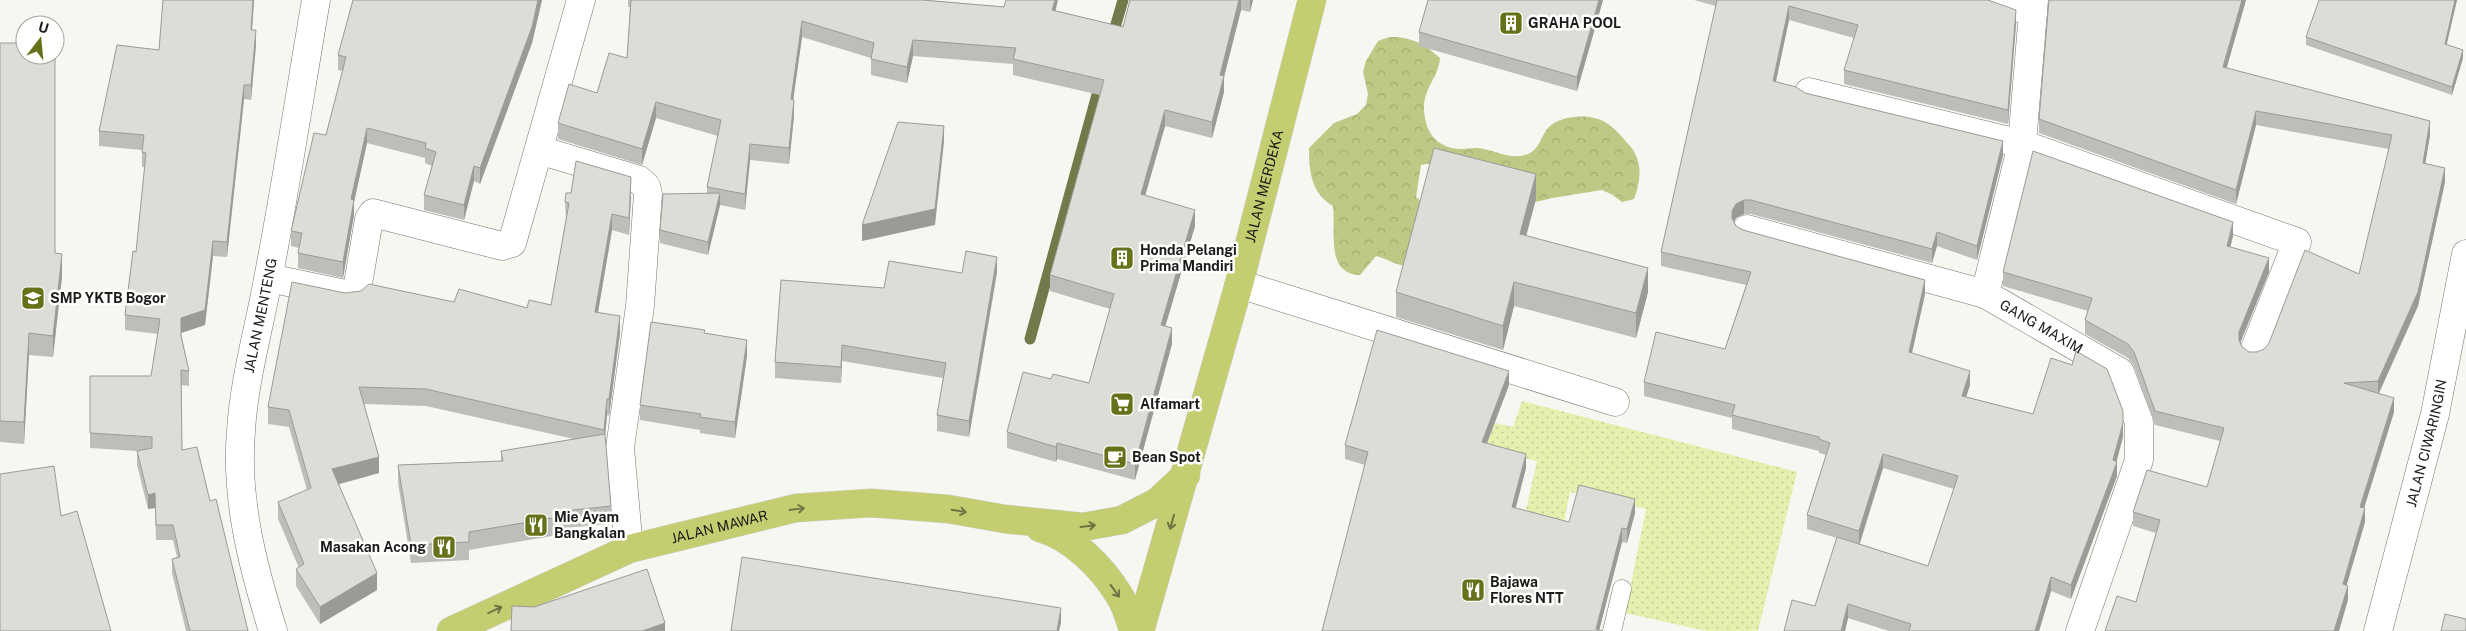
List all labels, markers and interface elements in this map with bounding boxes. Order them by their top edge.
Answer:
building icon: GRAHA POOL [1498,10,1524,36]
north arrow [15,15,65,65]
place label: GRAHA POOL [1528,15,1621,31]
text: U [37,18,51,37]
street label: JALAN MERDEKA [1242,128,1286,244]
place label: Honda Pelangi Prima Mandiri [1140,242,1237,274]
building icon: Honda Pelangi Prima Mandiri [1109,245,1135,271]
street label: JALAN MENTENG [241,257,280,374]
school or university icon: SMP YKTB Bogor [20,285,46,311]
place label: SMP YKTB Bogor [50,290,166,306]
street label: GANG MAXIM [1997,296,2086,357]
street label: JALAN CIWARINGIN [2403,378,2450,509]
supermarket icon: Alfamart [1109,391,1135,417]
place label: Alfamart [1140,396,1200,412]
cafe icon: Bean Spot [1102,444,1128,470]
place label: Bean Spot [1132,449,1201,465]
one-way arrow [788,503,804,513]
one-way arrow [950,506,966,516]
street label: JALAN MAWAR [669,507,769,546]
place label: Mie Ayam Bangkalan [554,509,625,541]
restaurant icon: Mie Ayam Bangkalan [523,512,549,538]
one-way arrow [1167,514,1177,530]
one-way arrow [1080,521,1096,531]
restaurant icon: Masakan Acong [431,534,457,560]
place label: Masakan Acong [320,539,426,555]
place label: Bajawa Flores NTT [1490,574,1564,606]
restaurant icon: Bajawa Flores NTT [1460,577,1486,603]
one-way arrow [1110,583,1121,597]
one-way arrow [487,605,502,615]

